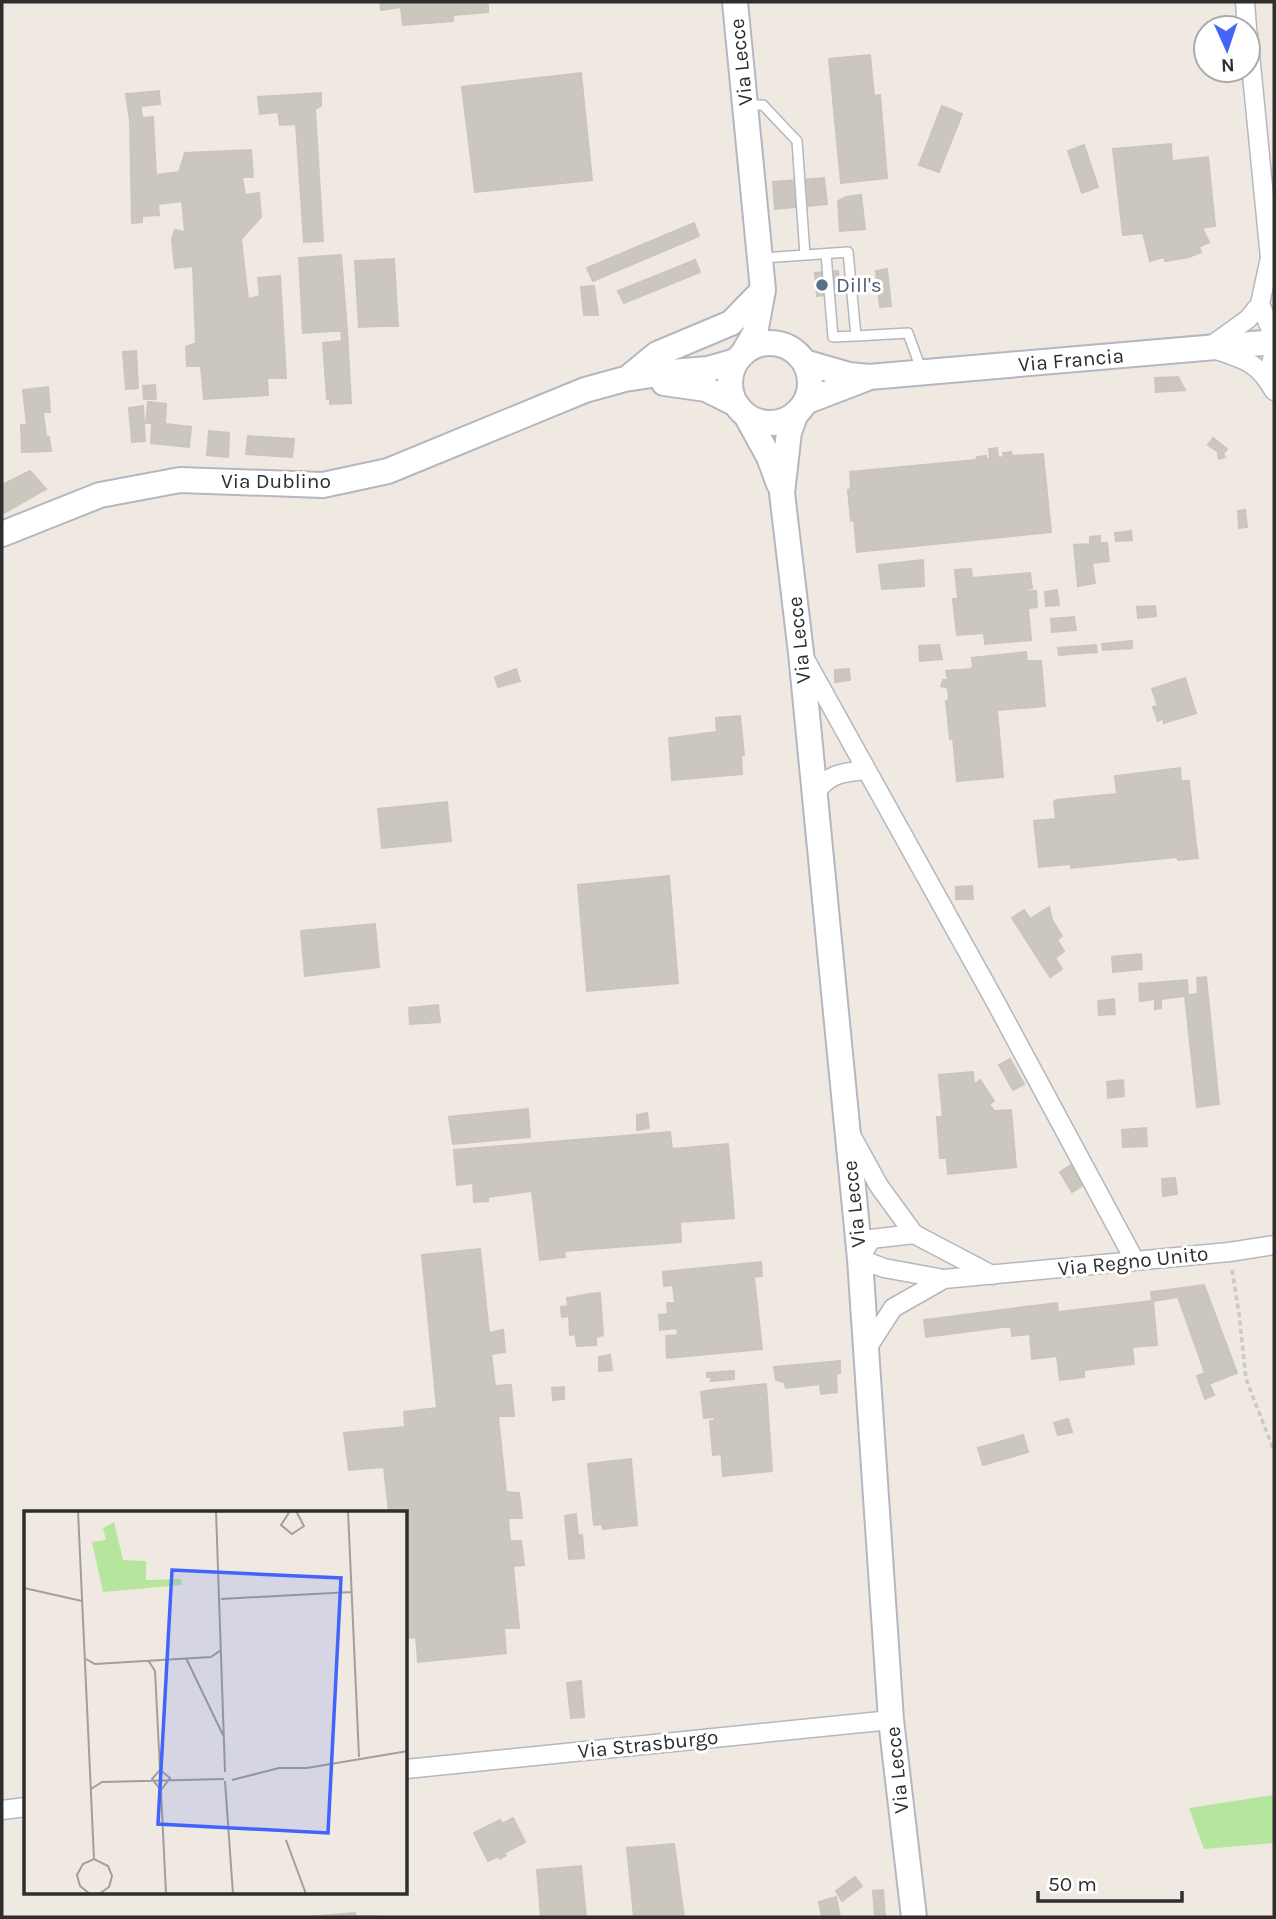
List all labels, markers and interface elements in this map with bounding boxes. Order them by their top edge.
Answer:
north arrow [1192,14,1262,84]
street label: Via Lecce [724,17,758,107]
text: N [1220,54,1235,76]
place label: Dill's [836,273,882,297]
marker: Dill's [814,277,830,293]
street label: Via Francia [1017,343,1125,377]
street label: Via Dublino [221,469,331,493]
street label: Via Lecce [782,595,816,685]
street label: Via Lecce [837,1159,871,1249]
street label: Via Regno Unito [1057,1241,1209,1281]
inset map [24,1511,408,1895]
street label: Via Strasburgo [577,1725,719,1763]
street label: Via Lecce [880,1725,914,1815]
scale bar [1038,1860,1182,1904]
text: 50 m [1048,1872,1097,1896]

